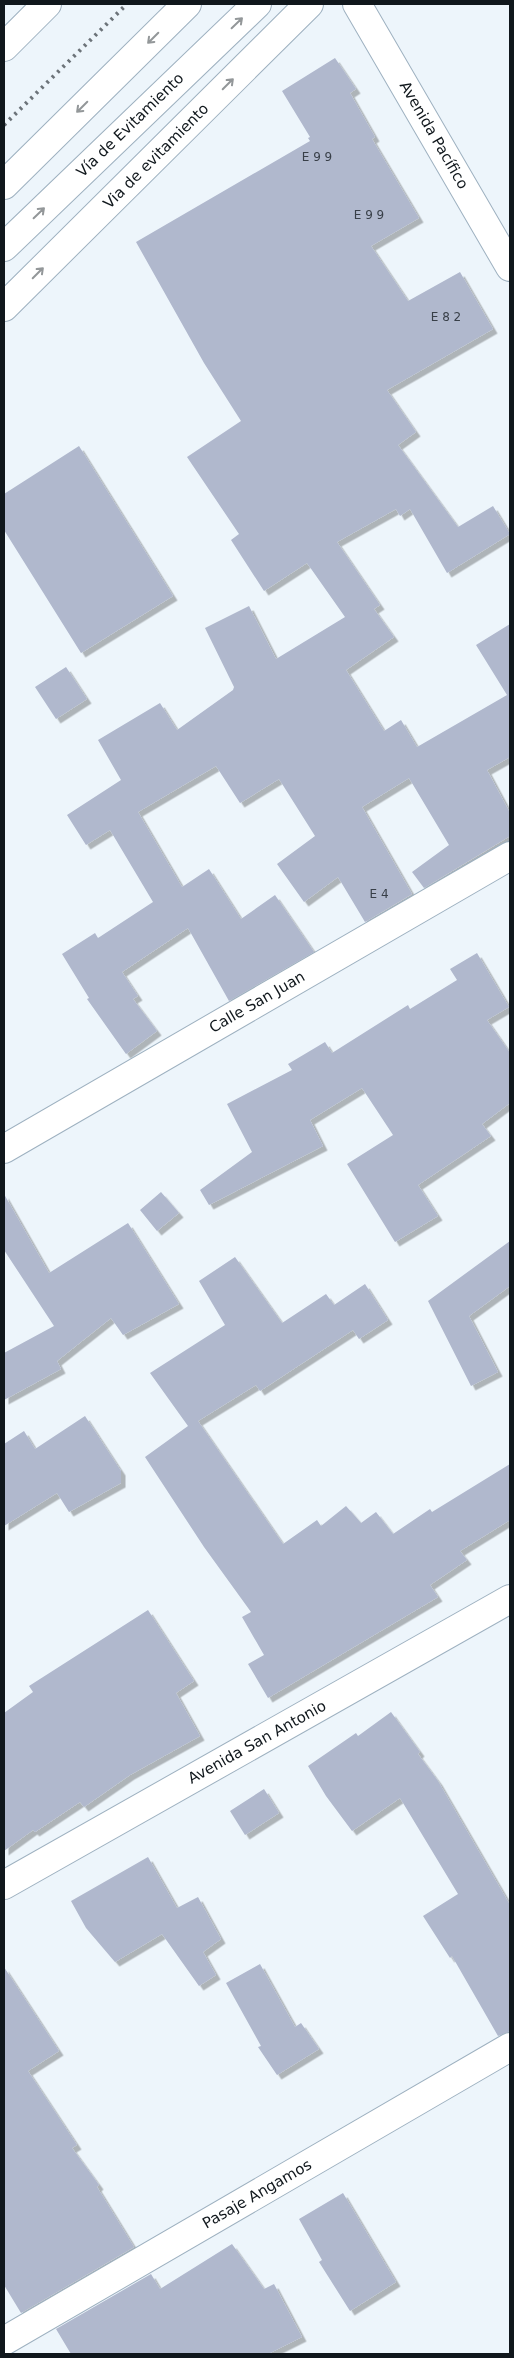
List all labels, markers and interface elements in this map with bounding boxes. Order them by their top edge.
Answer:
one-way arrow [230,18,242,30]
one-way arrow [146,32,159,44]
street label: Vía de Evitamiento [73,69,187,181]
one-way arrow [222,78,234,91]
street label: Avenida Pacífico [396,78,472,192]
street label: Via de evitamiento [100,100,212,212]
one-way arrow [76,101,88,113]
house number: E 9 9 [302,150,332,164]
one-way arrow [33,207,45,219]
house number: E 9 9 [354,208,384,222]
one-way arrow [32,267,45,279]
house number: E 8 2 [431,310,461,324]
house number: E 4 [369,887,389,901]
street label: Calle San Juan [206,967,308,1037]
street label: Avenida San Antonio [185,1696,329,1788]
street label: Pasaje Angamos [199,2155,315,2233]

